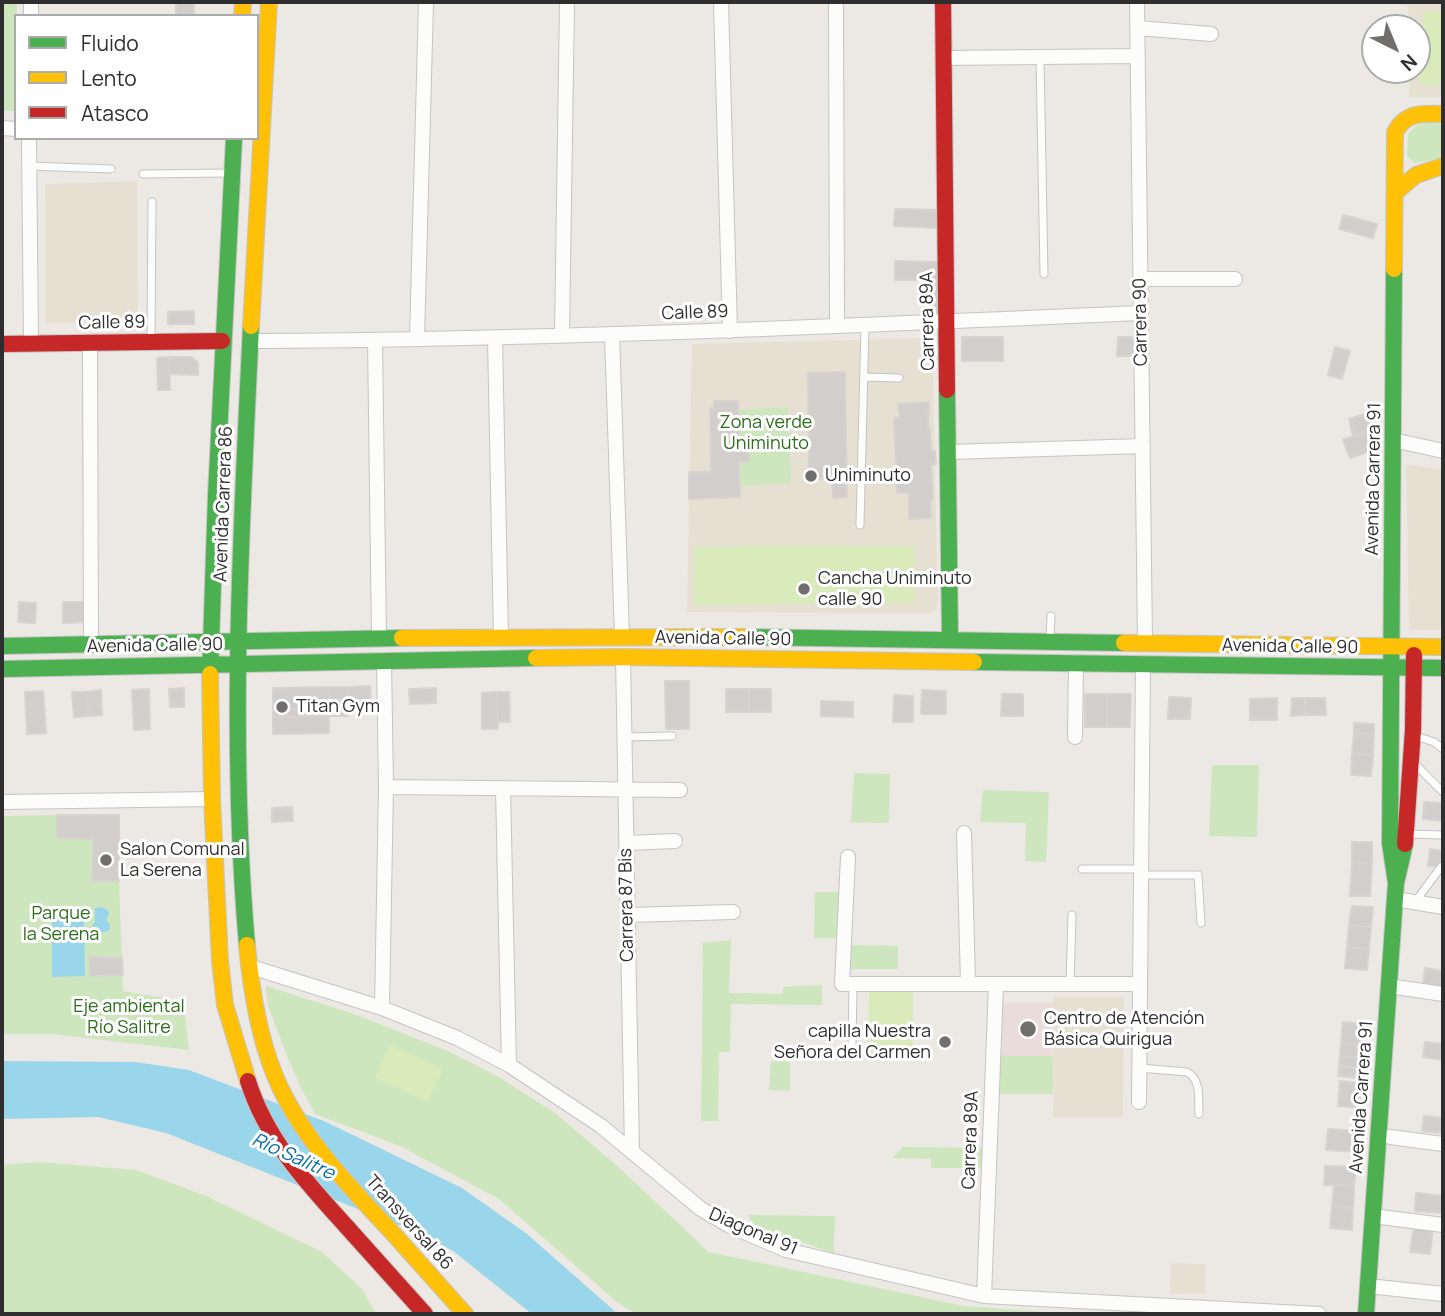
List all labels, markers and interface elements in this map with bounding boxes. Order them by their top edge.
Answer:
legend [14,14,259,140]
north arrow [1361,14,1431,84]
text: Fluido [81,29,139,57]
text: N [1395,49,1423,77]
text: Lento [81,64,137,92]
text: Atasco [81,99,149,127]
street label: Carrera 89A [916,271,940,371]
street label: Carrera 90 [1129,278,1153,366]
street label: Calle 89 [661,301,729,325]
street label: Calle 89 [78,312,146,334]
street label: Avenida Carrera 91 [1362,402,1386,556]
park label: Zona verde Uniminuto [720,412,812,454]
street label: Avenida Carrera 86 [210,425,238,583]
place label: Uniminuto [825,465,911,487]
marker: Uniminuto [803,468,819,484]
place label: Cancha Uniminuto calle 90 [818,568,972,610]
marker: Cancha Uniminuto calle 90 [796,581,812,597]
street label: Avenida Calle 90 [655,627,791,651]
street label: Avenida Calle 90 [87,634,223,658]
street label: Avenida Calle 90 [1222,635,1358,659]
place label: Titan Gym [296,696,380,718]
marker: Titan Gym [274,699,290,715]
place label: Salon Comunal La Serena [120,839,245,882]
street label: Carrera 87 Bis [615,848,639,962]
marker: Salon Comunal La Serena [98,852,114,868]
park label: Parque la Serena [23,903,99,946]
park label: Eje ambiental Río Salitre [73,996,185,1038]
place label: Centro de Atención Básica Quirigua [1044,1008,1204,1050]
marker: Centro de Atención Básica Quirigua [1018,1019,1038,1039]
street label: Avenida Carrera 91 [1346,1020,1378,1174]
place label: capilla Nuestra Señora del Carmen [774,1021,931,1064]
marker: capilla Nuestra Señora del Carmen [937,1034,953,1050]
street label: Carrera 89A [958,1090,984,1190]
water label: Río Salitre [248,1129,338,1185]
street label: Transversal 86 [361,1171,457,1275]
street label: Diagonal 91 [705,1204,801,1260]

